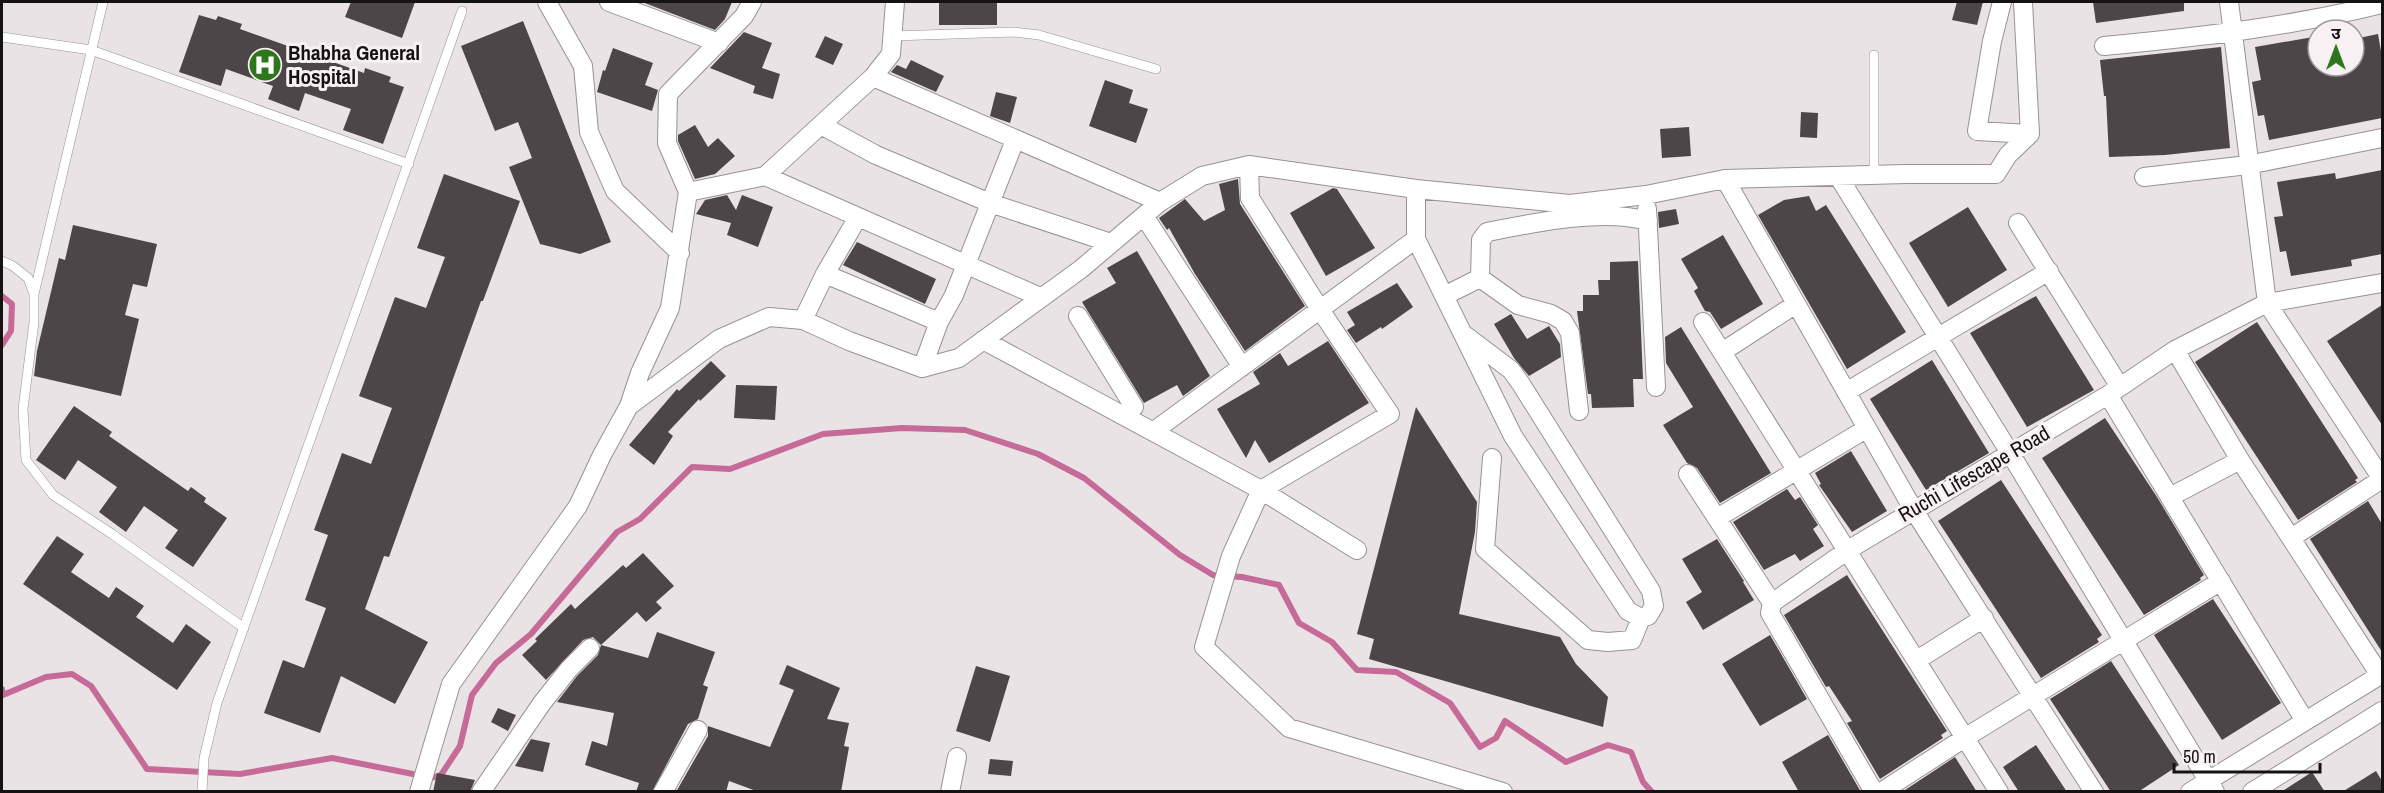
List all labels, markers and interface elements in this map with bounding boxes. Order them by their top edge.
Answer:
north arrow [2306,18,2366,78]
text: उ [2331,22,2341,44]
place label: Bhabha General Hospital [288,38,420,91]
hospital icon: Bhabha General Hospital [247,47,283,83]
street label: Ruchi Lifescape Road [1893,418,2055,529]
scale bar [2174,736,2320,774]
text: 50 m [2183,744,2216,769]

